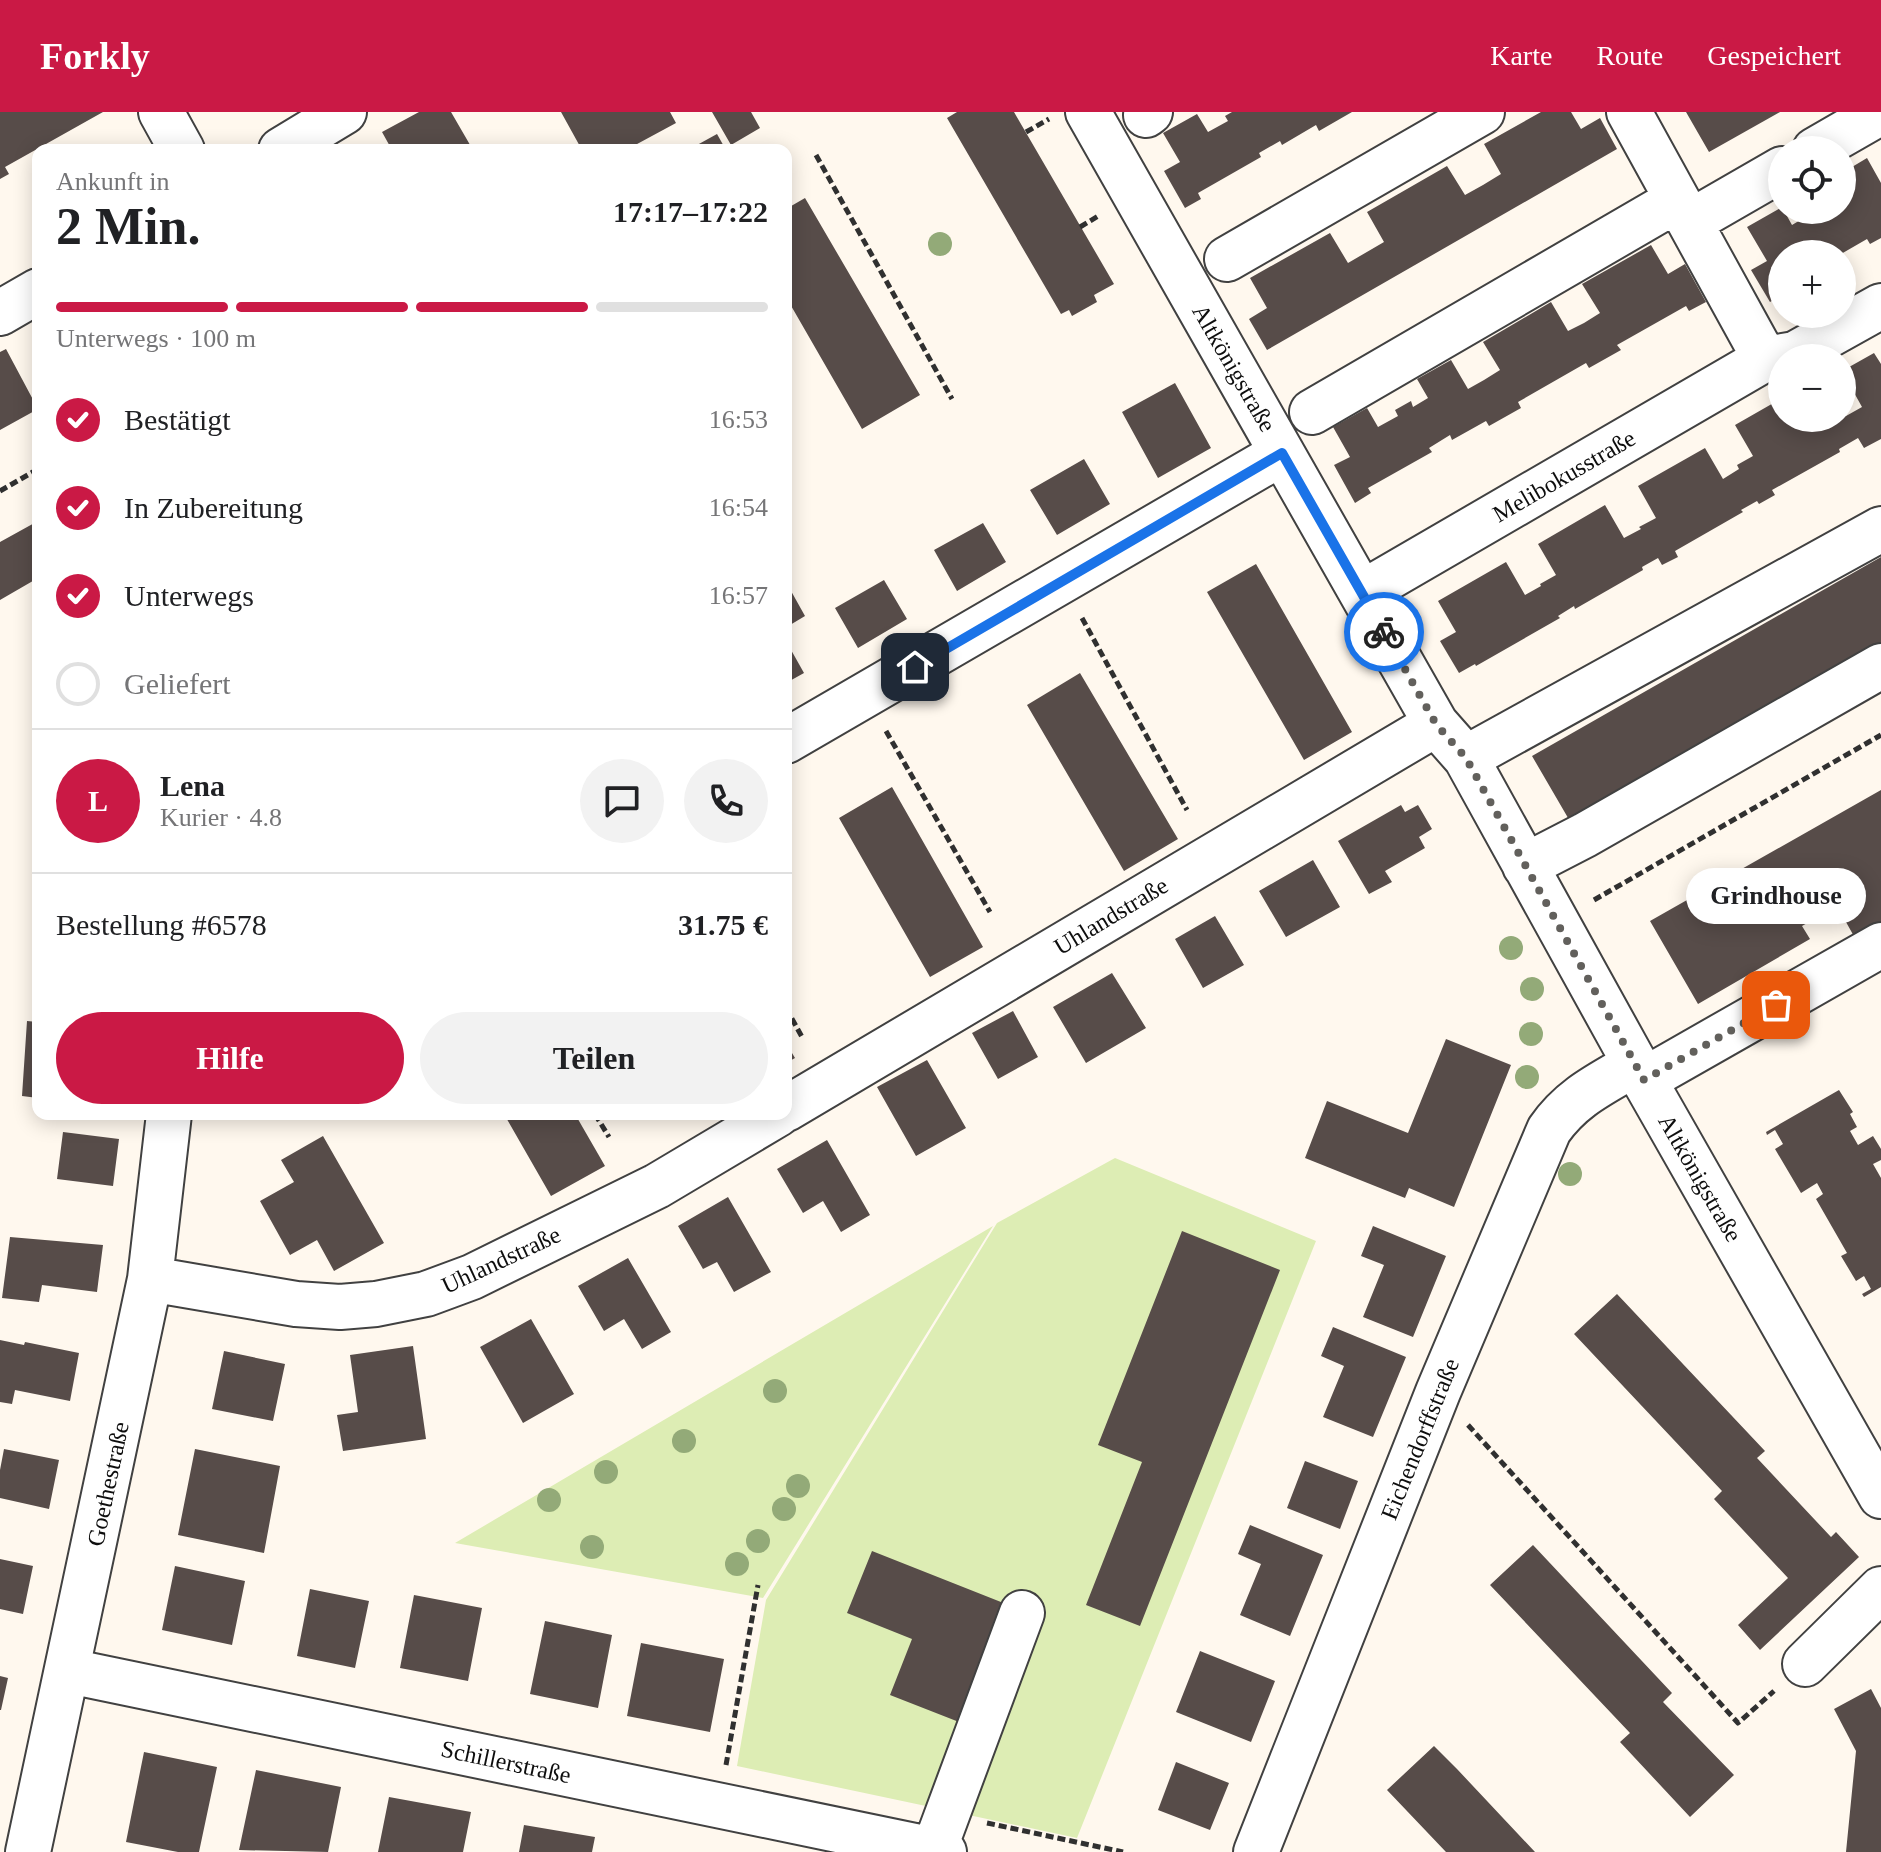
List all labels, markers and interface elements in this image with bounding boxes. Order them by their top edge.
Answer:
text: Forkly [40,35,150,77]
text: Karte [1490,40,1552,71]
text: Route [1596,40,1663,71]
text: Gespeichert [1707,40,1841,71]
map controls [1768,136,1856,432]
button: locate [1768,136,1856,224]
text: Ankunft in [56,167,169,196]
text: 17:17–17:22 [613,195,768,228]
text: 2 Min. [56,198,200,255]
button: + [1768,240,1856,328]
street label: Altkönigstraße [1187,300,1281,436]
text: Unterwegs · 100 m [56,324,256,353]
button: − [1768,344,1856,432]
icon: check [56,398,100,442]
text: Bestätigt [124,403,231,436]
text: 16:53 [709,405,768,434]
street label: Melibokusstraße [1488,425,1640,527]
icon: check [56,486,100,530]
text: In Zubereitung [124,491,303,524]
text: 16:54 [709,493,768,522]
icon: check [56,574,100,618]
text: Unterwegs [124,579,254,612]
text: 16:57 [709,581,768,610]
courier [1344,592,1424,672]
icon: bike [1362,610,1406,654]
pin [881,633,949,701]
icon: home [893,645,937,689]
text: Geliefert [124,667,231,700]
button: chat [580,759,664,843]
button: phone [684,759,768,843]
text: Lena [160,769,225,802]
text: L [88,784,108,817]
text: Kurier · 4.8 [160,803,282,832]
callout: Grindhouse [1686,869,1866,925]
street label: Uhlandstraße [1049,872,1173,960]
text: Grindhouse [1710,881,1842,910]
text: Bestellung #6578 [56,908,267,941]
text: 31.75 € [678,908,768,941]
pin [1742,971,1810,1039]
icon: bag [1754,983,1798,1027]
button: Hilfe [56,1012,404,1104]
button: Teilen [420,1012,768,1104]
street label: Altkönigstraße [1653,1110,1747,1246]
street label: Uhlandstraße [438,1221,564,1299]
street label: Eichendorffstraße [1376,1355,1464,1523]
street label: Goethestraße [82,1419,134,1549]
street label: Schillerstraße [439,1736,573,1788]

